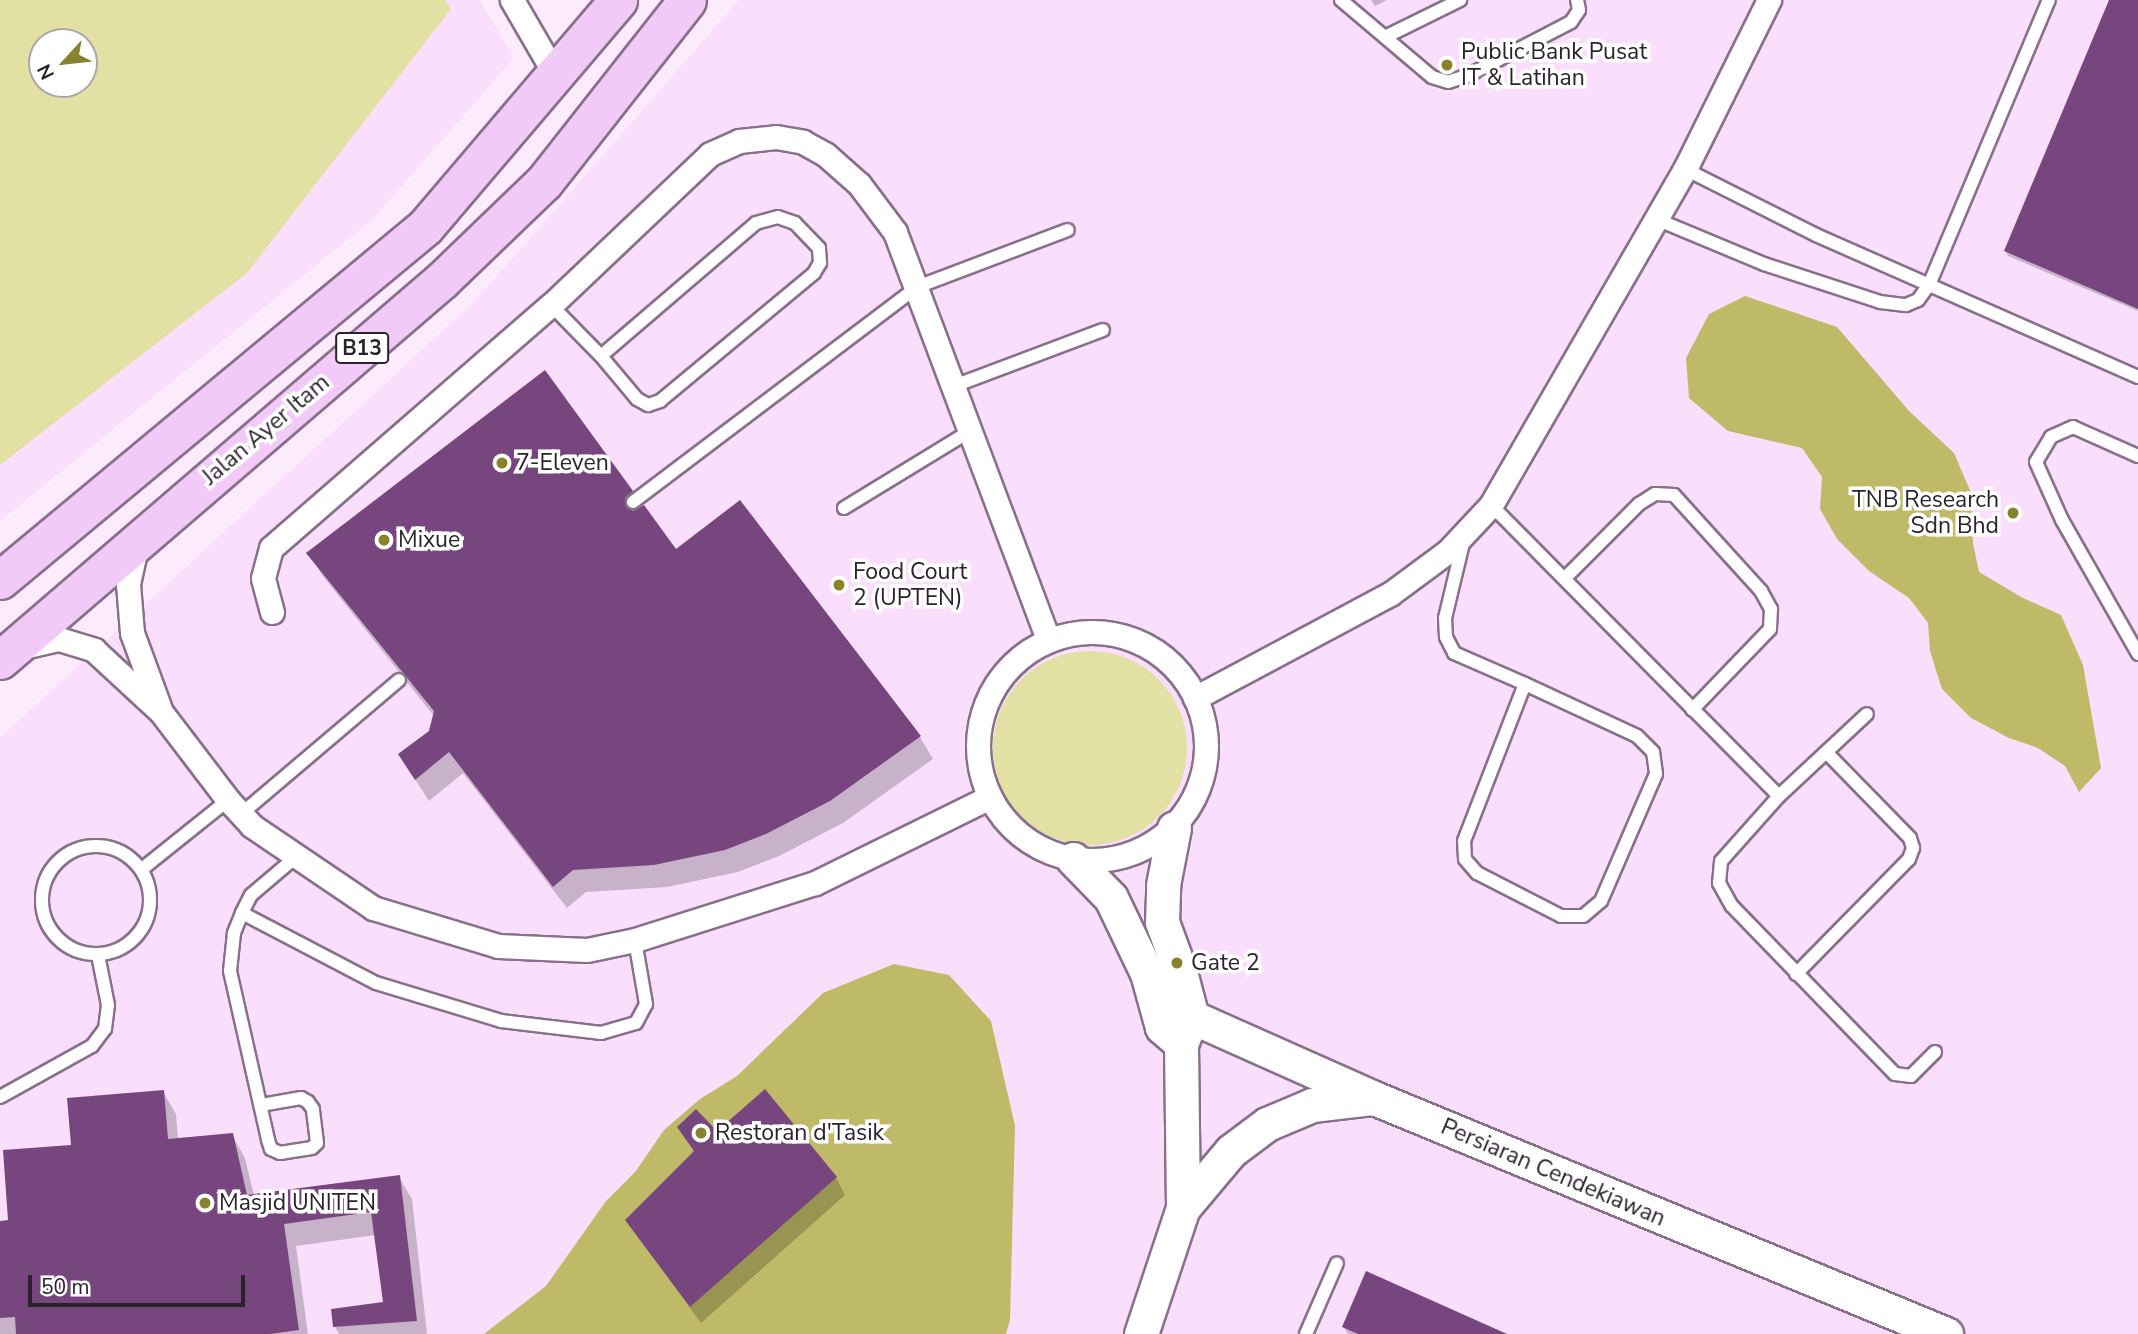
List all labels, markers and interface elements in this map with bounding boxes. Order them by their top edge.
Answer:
north arrow [28,28,98,98]
place label: Public Bank Pusat IT & Latihan [1461,38,1647,92]
marker: Public Bank Pusat IT & Latihan [1439,57,1455,73]
text: N [31,59,61,84]
road number: B13 [334,330,390,366]
street label: Jalan Ayer Itam [197,369,335,491]
place label: 7-Eleven [516,449,609,477]
marker: 7-Eleven [494,455,510,471]
place label: TNB Research Sdn Bhd [1852,486,1999,540]
marker: TNB Research Sdn Bhd [2005,505,2021,521]
place label: Mixue [398,526,460,554]
marker: Mixue [376,532,392,548]
place label: Food Court 2 (UPTEN) [853,558,967,612]
marker: Food Court 2 (UPTEN) [831,577,847,593]
place label: Gate 2 [1191,949,1260,977]
marker: Gate 2 [1169,955,1185,971]
street label: Persiaran Cendekiawan [1437,1113,1669,1233]
place label: Restoran d'Tasik [715,1119,884,1147]
marker: Restoran d'Tasik [693,1125,709,1141]
place label: Masjid UNITEN [219,1189,376,1217]
marker: Masjid UNITEN [197,1195,213,1211]
scale bar [32,1260,248,1304]
text: 50 m [41,1273,90,1301]

